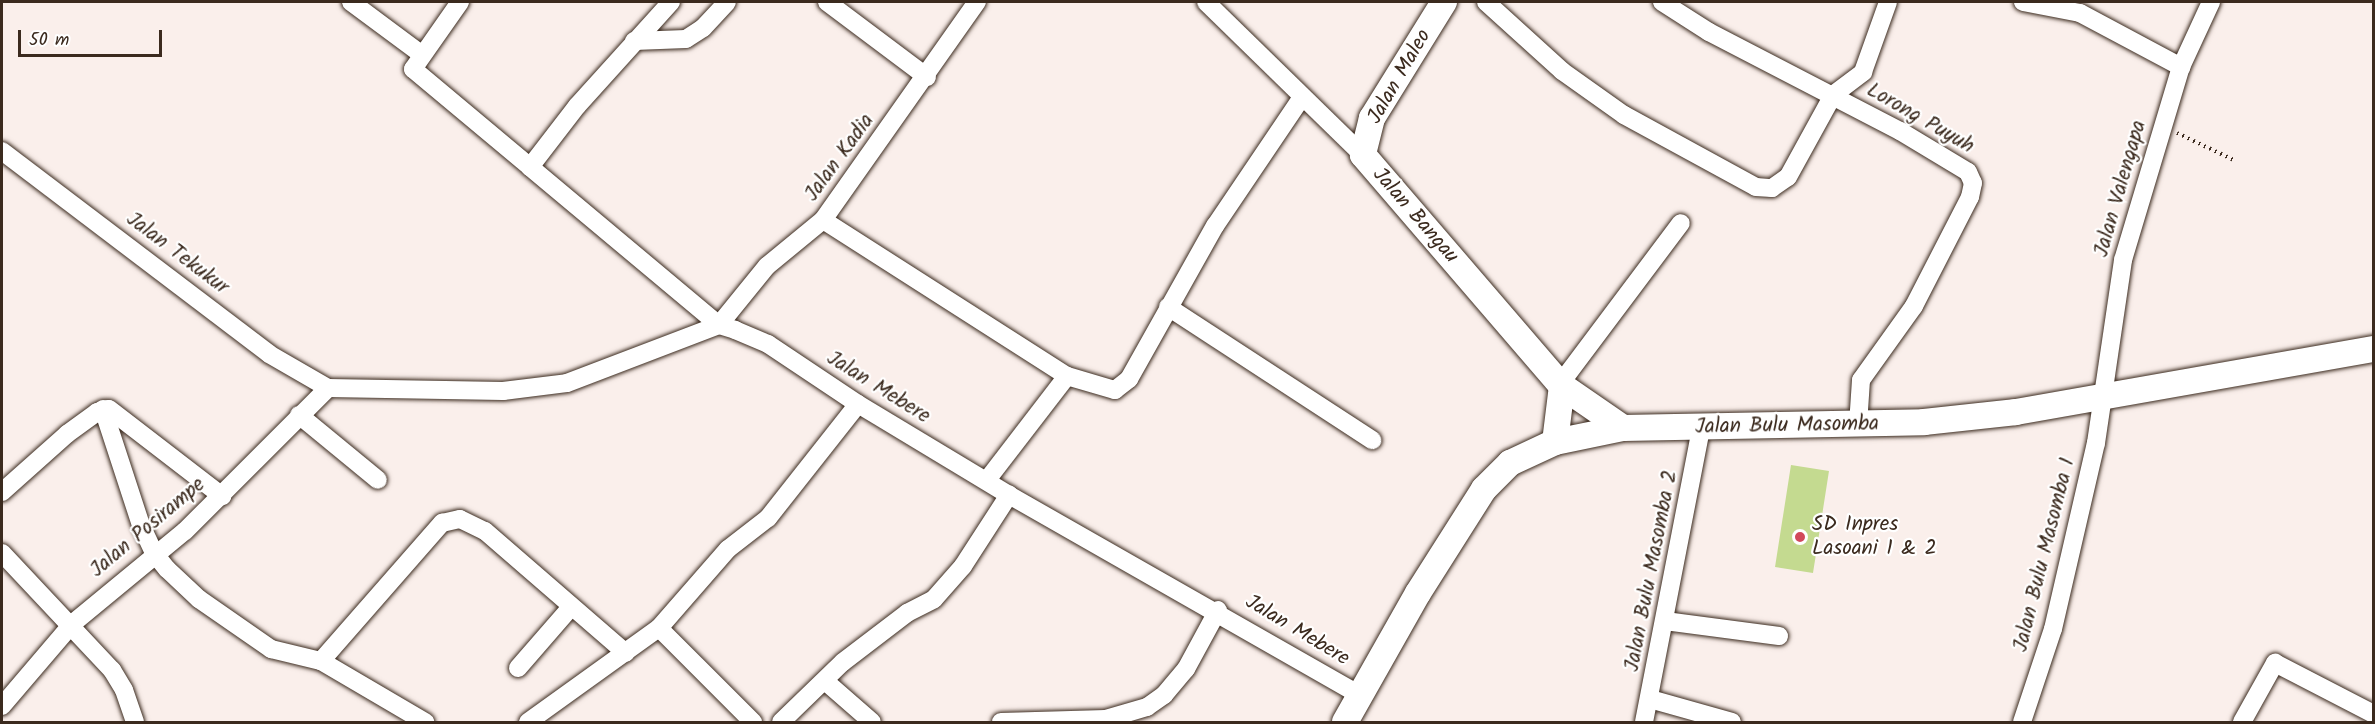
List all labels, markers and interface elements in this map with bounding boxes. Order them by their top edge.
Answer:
scale bar [21,18,165,56]
street label: Jalan Maleo [1363,25,1437,129]
text: 50 m [29,26,69,55]
street label: Lorong Puyuh [1862,78,1978,160]
street label: Jalan Kadia [800,109,880,207]
street label: Jalan Valengapa [2089,118,2153,260]
street label: Jalan Bangau [1367,163,1463,269]
street label: Jalan Tekukur [121,207,233,301]
street label: Jalan Mebere [822,346,934,430]
street label: Jalan Bulu Masomba [1695,412,1879,440]
street label: Jalan Bulu Masomba 1 [2009,455,2081,655]
street label: Jalan Bulu Masomba 2 [1620,468,1684,674]
street label: Jalan Posirampe [85,473,211,583]
place label: SD Inpres Lasoani 1 & 2 [1812,512,1937,562]
marker: SD Inpres Lasoani 1 & 2 [1793,530,1807,544]
street label: Jalan Mebere [1240,590,1354,672]

